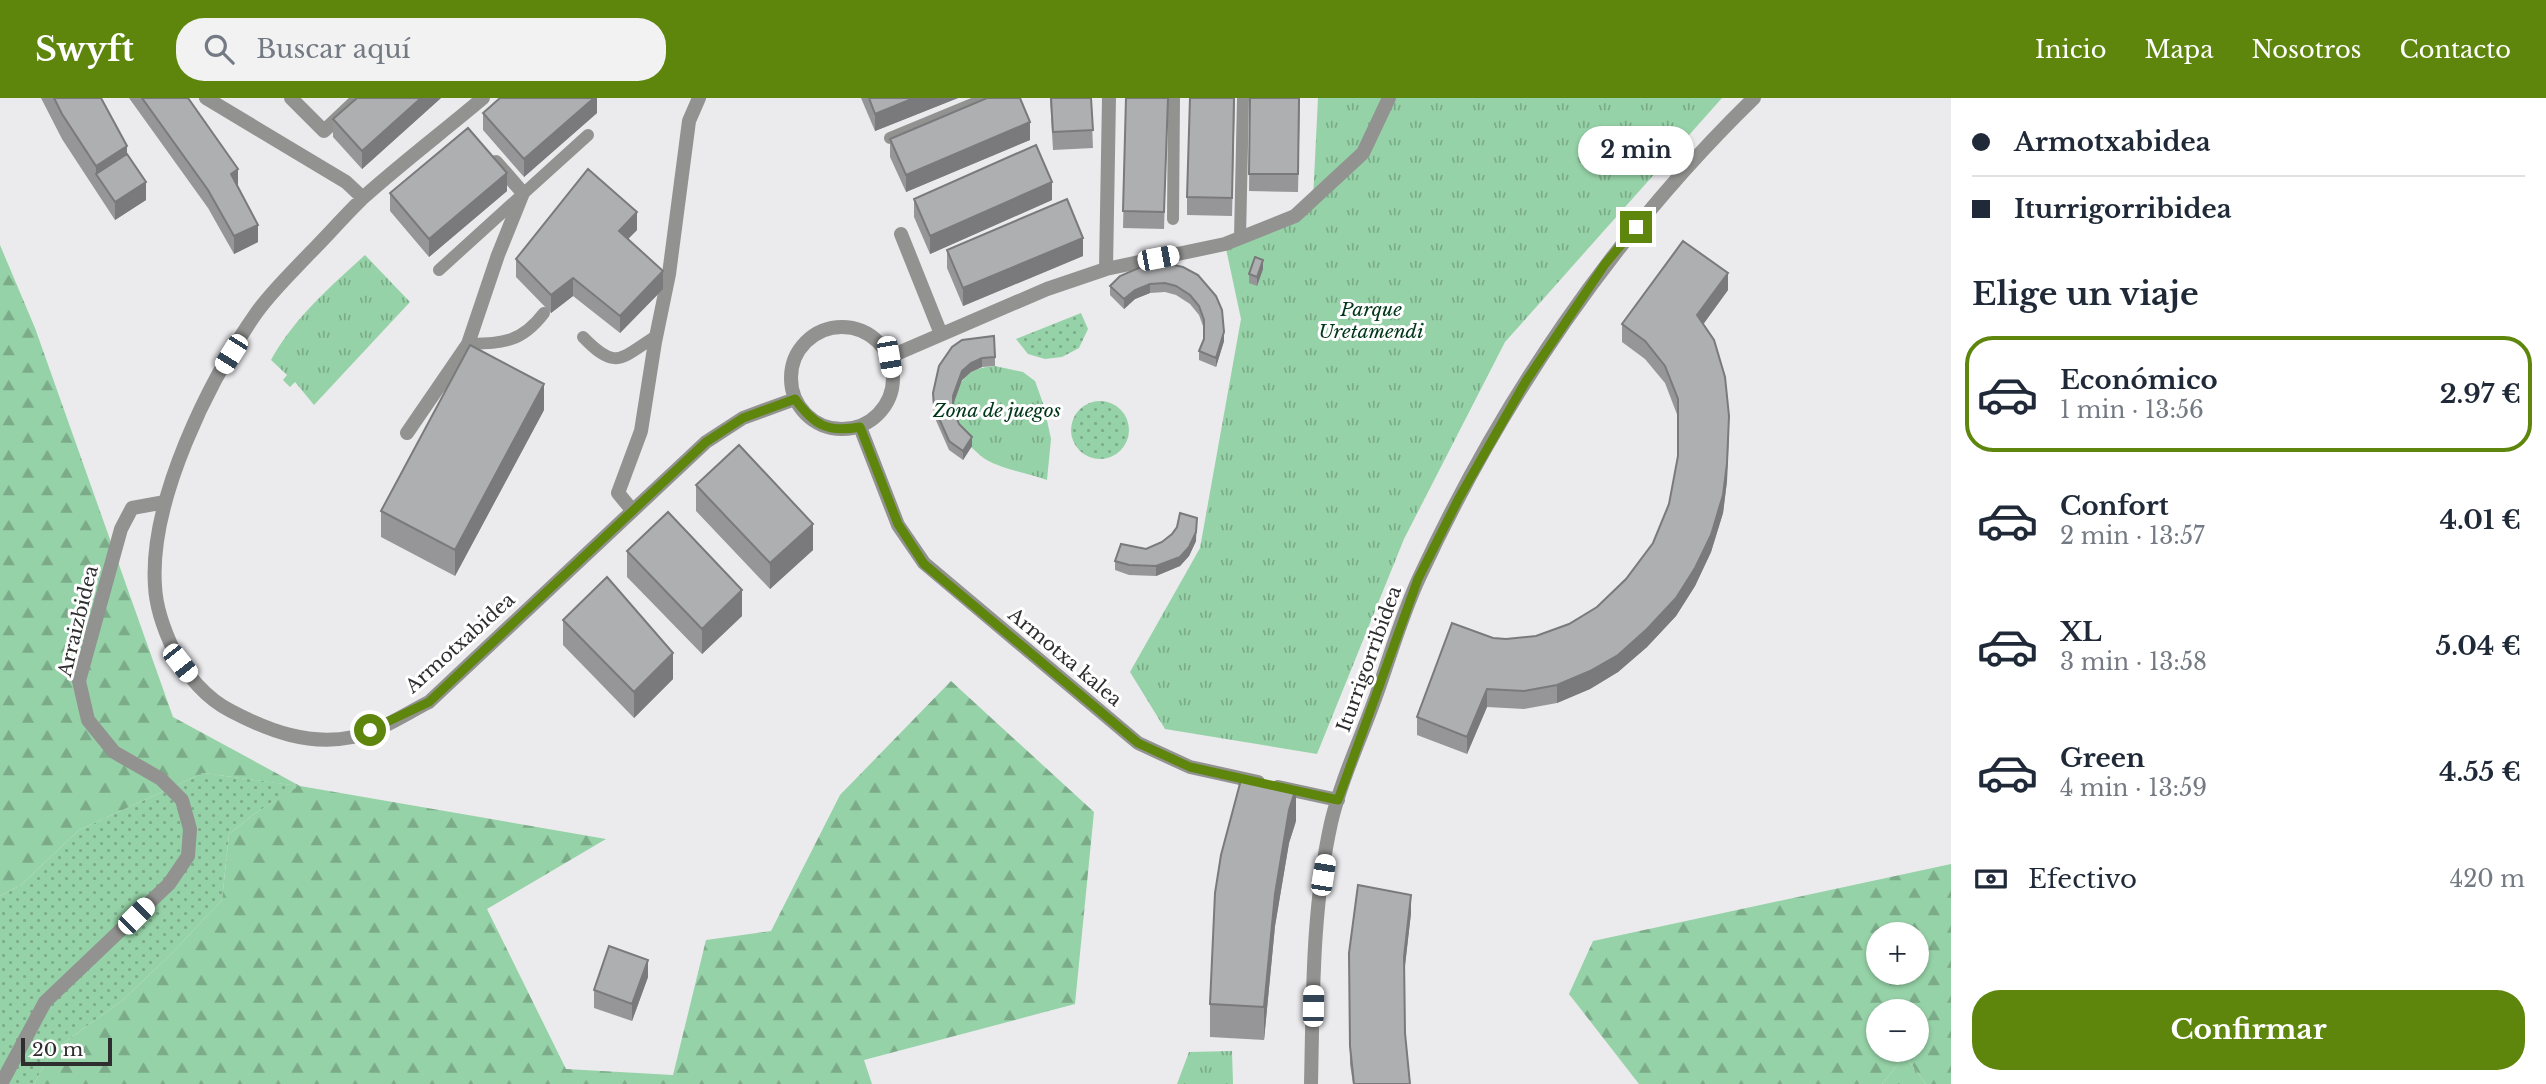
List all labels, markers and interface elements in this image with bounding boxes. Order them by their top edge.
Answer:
search box [176,18,666,81]
text: Swyft [35,29,134,70]
icon: search [200,30,238,68]
text: Buscar aquí [256,33,410,65]
text: Inicio [2035,35,2106,64]
text: Mapa [2144,35,2213,64]
text: Nosotros [2251,35,2362,64]
text: Contacto [2400,35,2511,64]
callout: 2 min [1578,125,1694,174]
text: Armotxabidea [2014,126,2211,158]
text: 2 min [1600,136,1672,164]
text: Iturrigorribidea [2014,193,2232,225]
route end [1620,211,1652,243]
car [1136,244,1181,272]
text: Elige un viaje [1972,274,2199,314]
park label: Parque Uretamendi [1319,298,1424,343]
car [211,331,252,377]
car [876,334,903,380]
icon: car [1976,363,2039,426]
text: Económico [2060,364,2218,396]
text: 2.97 € [2440,378,2521,410]
text: 1 min · 13:56 [2060,396,2204,424]
park label: Zona de juegos [932,399,1061,422]
icon: car [1976,489,2039,552]
text: Confort [2060,490,2169,522]
text: 4.01 € [2440,504,2521,536]
text: 2 min · 13:57 [2060,522,2205,550]
street label: Arraizbidea [53,563,103,680]
street label: Iturrigorribidea [1332,582,1406,735]
street label: Armotxabidea [400,588,520,699]
street label: Armotxa kalea [1003,602,1127,711]
icon: car [1976,615,2039,678]
text: XL [2060,616,2102,648]
text: 5.04 € [2436,630,2521,662]
car [159,640,202,686]
text: 3 min · 13:58 [2060,648,2207,676]
route start [354,714,386,746]
icon: car [1976,741,2039,804]
text: Green [2060,742,2145,774]
text: 4.55 € [2439,756,2521,788]
text: 4 min · 13:59 [2060,774,2207,802]
car [1310,853,1337,897]
icon: cash [1972,860,2010,898]
text: Efectivo [2028,863,2137,895]
text: 420 m [2450,865,2525,893]
car [114,894,159,938]
map controls [1866,922,1929,1062]
button: + [1866,922,1929,985]
car [1303,985,1324,1027]
button: Confirmar [1972,990,2525,1070]
button: − [1866,999,1929,1062]
scale bar [21,1035,112,1067]
text: 20 m [32,1038,83,1061]

